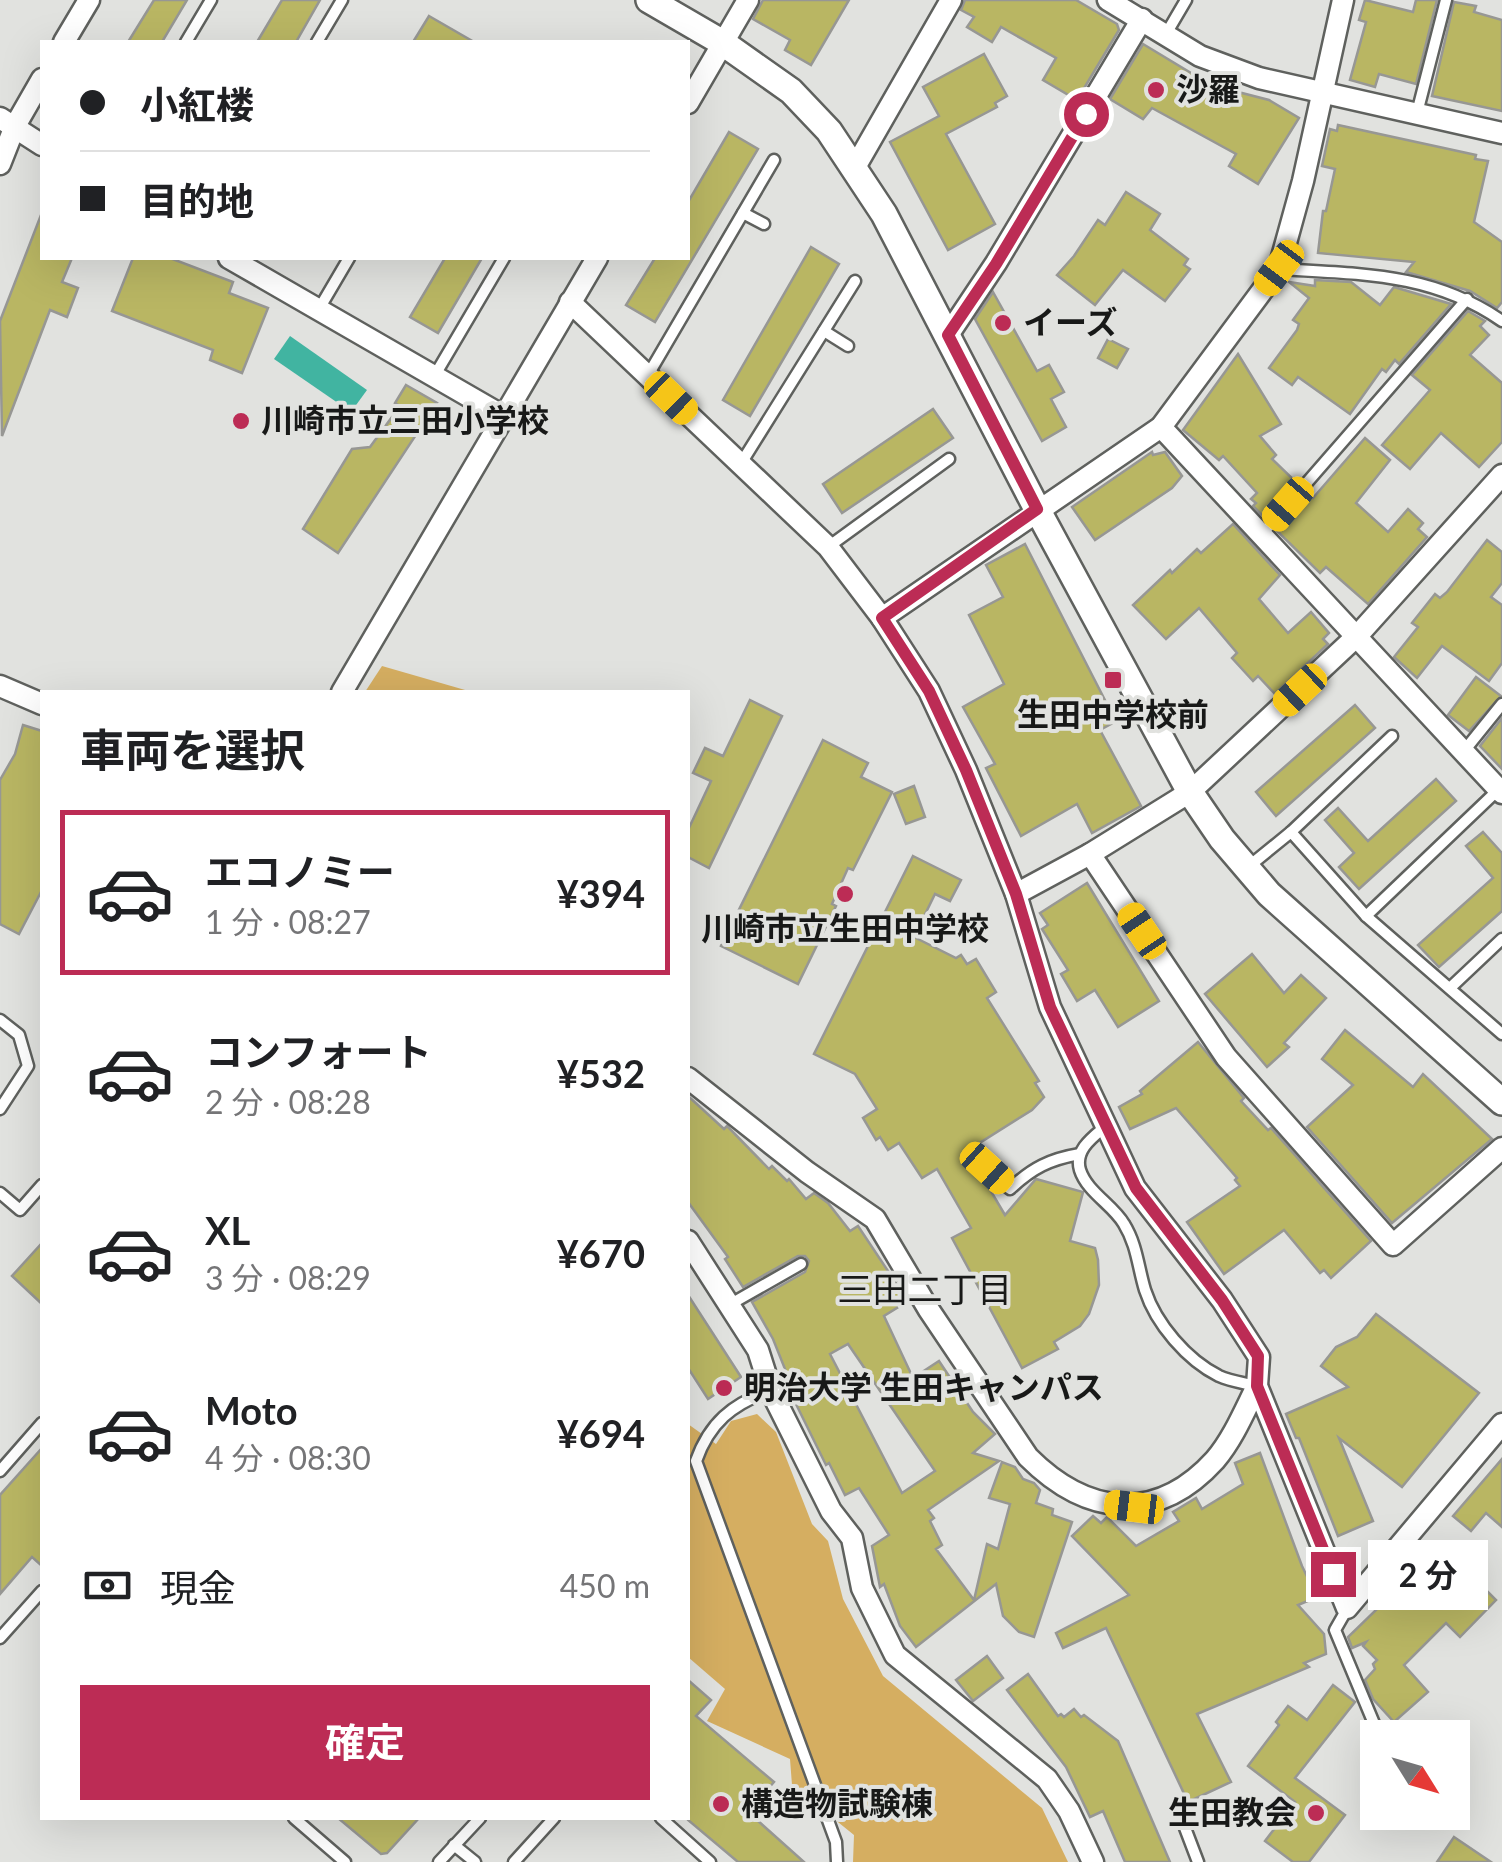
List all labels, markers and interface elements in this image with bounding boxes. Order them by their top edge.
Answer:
place label: 沙羅 [1176,69,1240,108]
marker: 沙羅 [1145,79,1167,101]
text: 小紅楼 [140,81,254,127]
route start [1064,92,1109,137]
text: 目的地 [140,177,254,223]
car [1249,235,1309,301]
place label: イーズ [1023,302,1117,341]
marker: イーズ [992,312,1014,334]
car [639,366,703,430]
place label: 川崎市立三田小学校 [261,400,549,439]
marker: 川崎市立三田小学校 [230,410,252,432]
car [1257,472,1319,536]
car [1268,659,1332,721]
marker: 生田中学校前 [1102,669,1124,691]
place label: 生田中学校前 [1017,694,1209,733]
text: 車両を選択 [80,723,305,777]
icon: car [85,848,175,938]
text: エコノミー [205,848,395,894]
text: ¥394 [557,870,645,916]
marker: 川崎市立生田中学校 [834,883,856,905]
car [1113,898,1171,964]
text: 1 分 · 08:27 [205,902,371,941]
place label: 川崎市立生田中学校 [701,908,989,947]
icon: car [85,1028,175,1118]
text: コンフォート [205,1028,432,1074]
text: ¥532 [557,1050,645,1096]
text: 2 分 · 08:28 [205,1082,371,1121]
car [955,1137,1019,1199]
text: XL [205,1207,250,1253]
icon: car [85,1208,175,1298]
text: ¥670 [557,1230,645,1276]
text: 3 分 · 08:29 [205,1258,371,1297]
district label: 三田二丁目 [837,1267,1013,1309]
place label: 明治大学 生田キャンパス [744,1367,1104,1406]
marker: 明治大学 生田キャンパス [713,1377,735,1399]
text: Moto [205,1387,298,1433]
icon: car [85,1388,175,1478]
text: ¥694 [557,1410,645,1456]
text: 4 分 · 08:30 [205,1438,371,1477]
car [1102,1488,1166,1526]
callout: 2 分 [1368,1539,1488,1609]
route end [1311,1552,1356,1597]
text: 2 分 [1399,1555,1457,1594]
icon: cash [80,1558,135,1613]
text: 現金 [160,1564,236,1610]
text: 450 m [560,1566,650,1605]
button: 確定 [80,1685,650,1800]
north arrow [1360,1720,1470,1830]
map controls [1360,1720,1470,1830]
place label: 構造物試験棟 [741,1783,933,1822]
place label: 生田教会 [1168,1792,1296,1831]
marker: 構造物試験棟 [710,1793,732,1815]
marker: 生田教会 [1305,1802,1327,1824]

